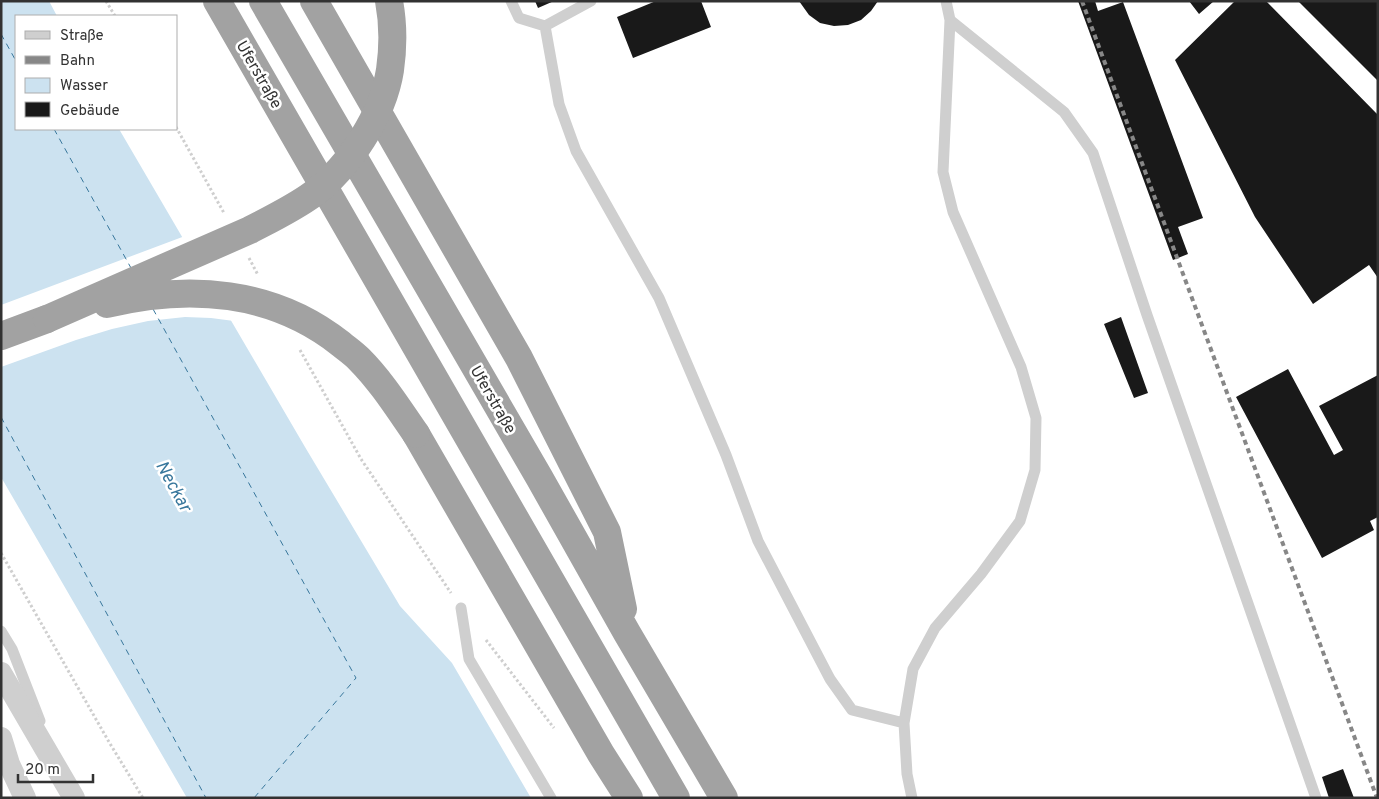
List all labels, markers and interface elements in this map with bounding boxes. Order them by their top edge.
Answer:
legend [15,15,178,130]
text: Straße [60,27,104,46]
street label: Uferstraße [231,37,286,113]
text: Bahn [60,52,95,71]
text: Wasser [60,77,108,96]
text: Gebäude [60,102,120,121]
street label: Uferstraße [465,362,520,438]
water label: Neckar [149,457,197,518]
scale bar [18,752,92,784]
text: 20 m [25,761,60,780]

